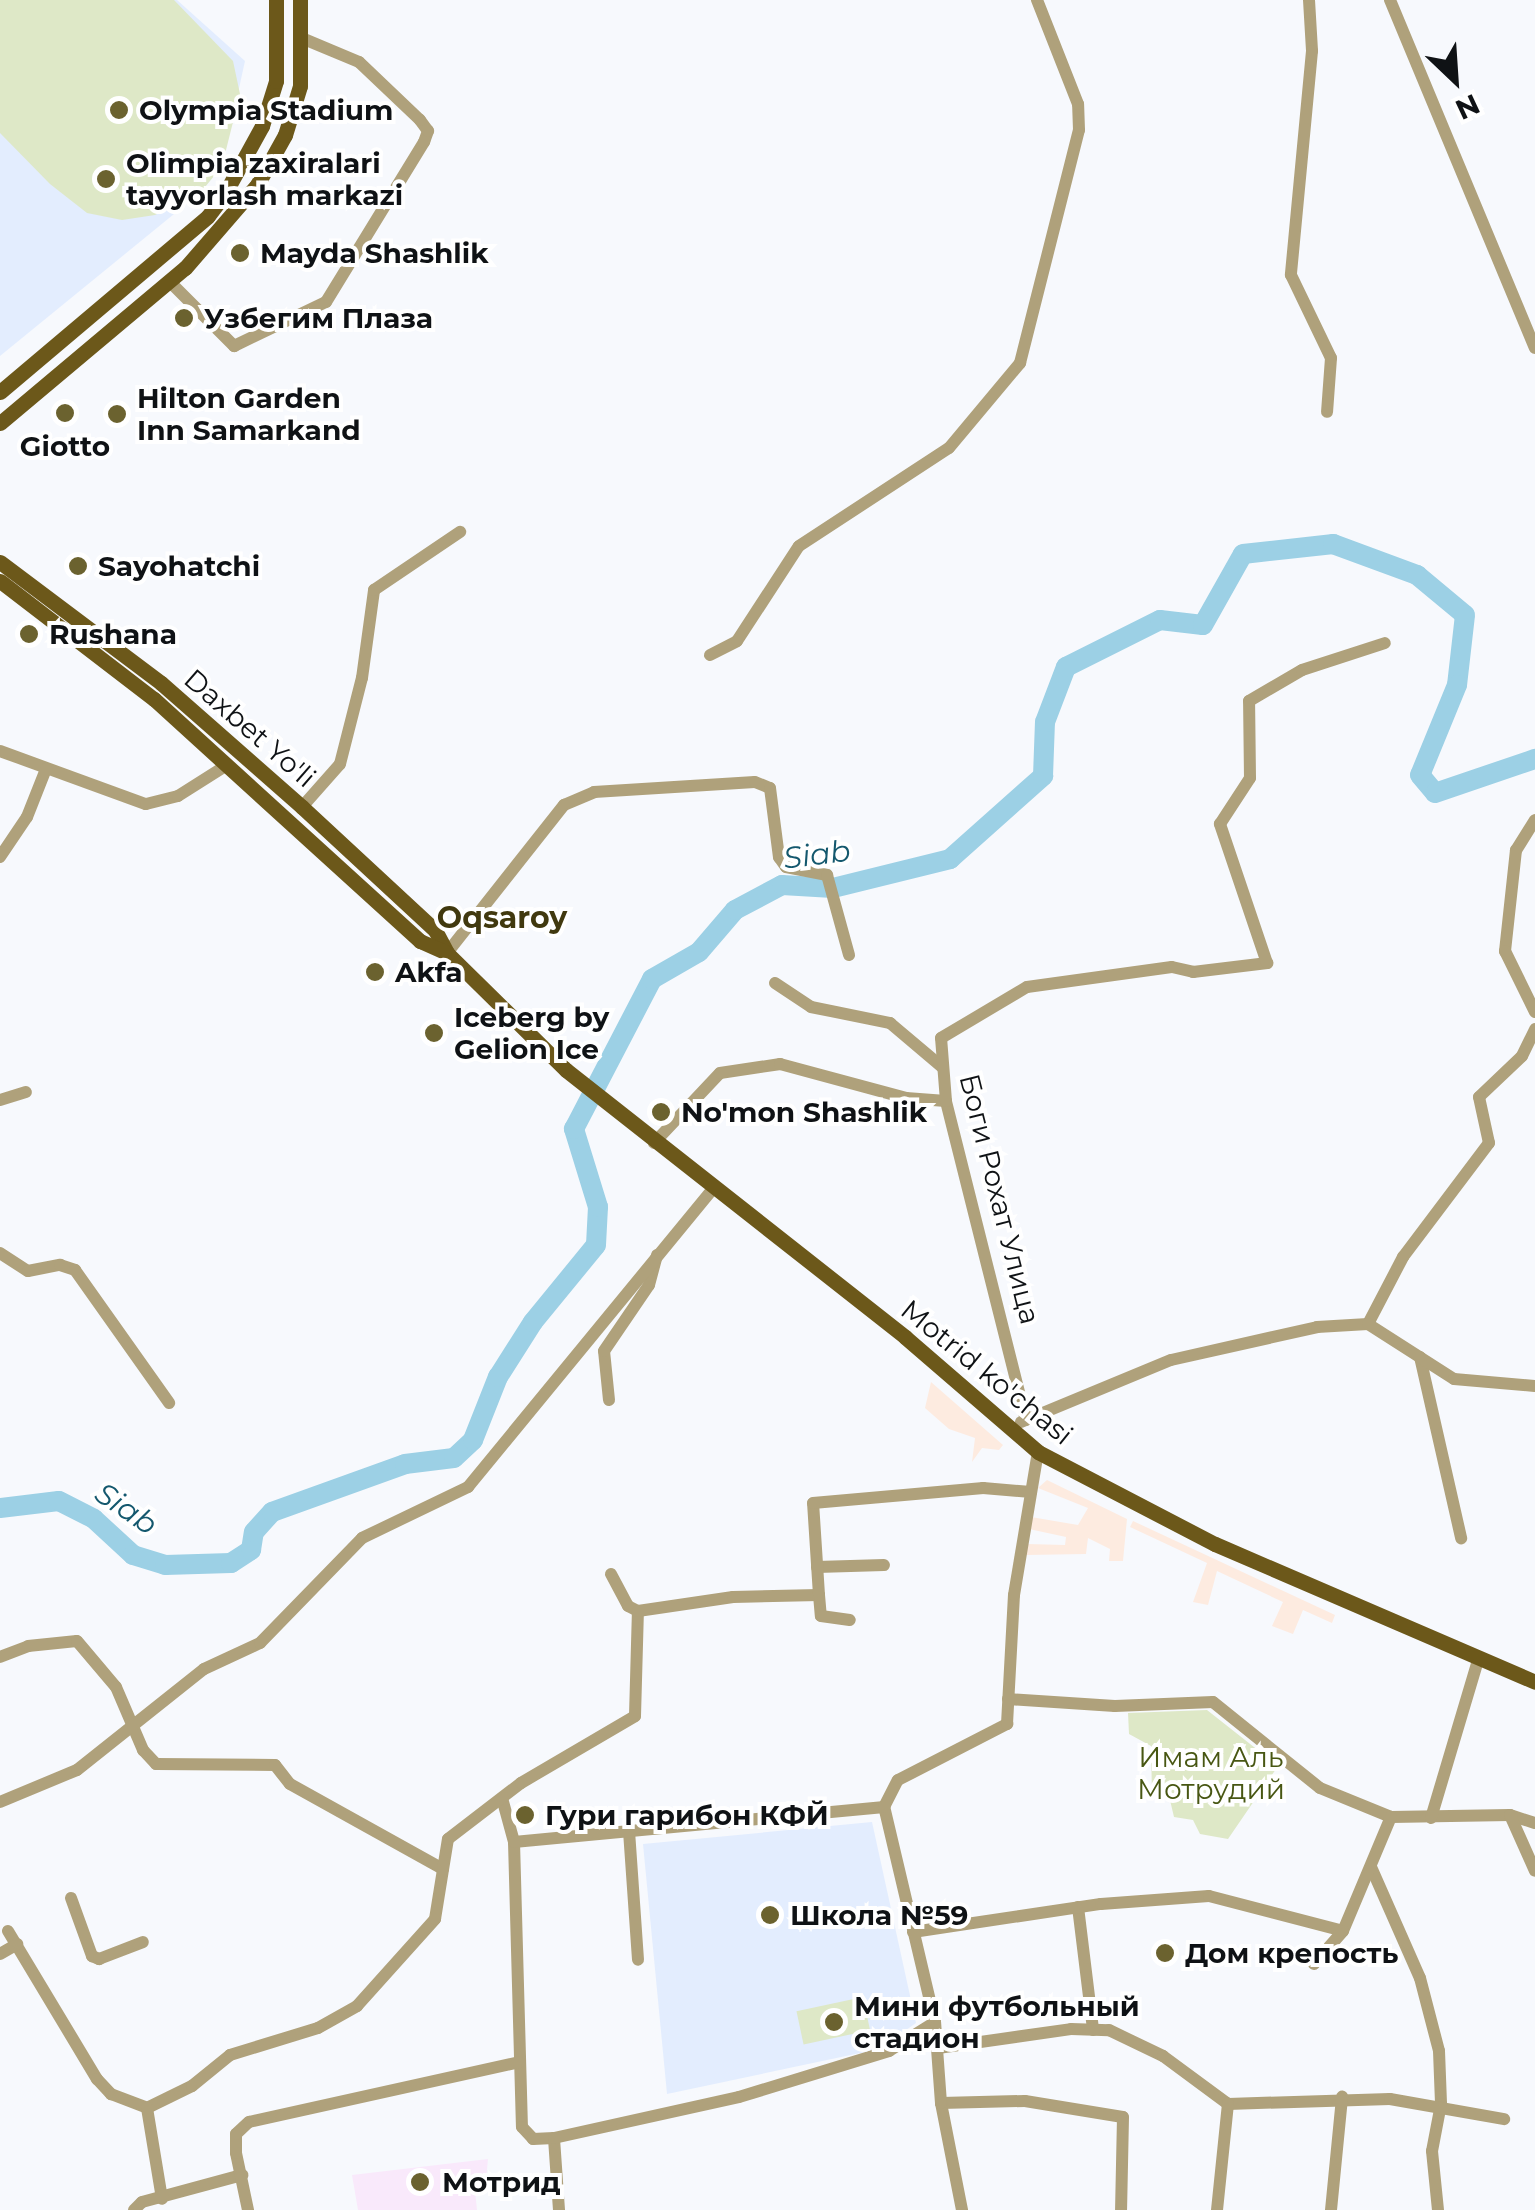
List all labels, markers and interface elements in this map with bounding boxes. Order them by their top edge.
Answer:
north arrow [1405,30,1505,130]
text: N [1450,87,1485,127]
place label: Olympia Stadium [139,93,393,127]
marker: Olympia Stadium [108,99,130,121]
place label: Olimpia zaxiralari tayyorlash markazi [126,146,403,212]
marker: Olimpia zaxiralari tayyorlash markazi [95,168,117,190]
place label: Mayda Shashlik [260,236,489,270]
marker: Mayda Shashlik [229,242,251,264]
place label: Узбегим Плаза [204,301,433,335]
marker: Узбегим Плаза [173,307,195,329]
place label: Hilton Garden Inn Samarkand [137,381,361,447]
marker: Giotto [54,402,76,424]
marker: Hilton Garden Inn Samarkand [106,403,128,425]
place label: Giotto [20,429,110,463]
place label: Sayohatchi [98,549,260,583]
marker: Sayohatchi [67,555,89,577]
place label: Rushana [49,617,177,651]
marker: Rushana [18,623,40,645]
street label: Daxbet Yo'li [177,662,323,794]
water label: Siab [781,833,853,877]
district label: Oqsaroy [437,900,567,936]
place label: Akfa [395,955,463,989]
marker: Akfa [364,961,386,983]
place label: Iceberg by Gelion Ice [454,1000,609,1066]
marker: Iceberg by Gelion Ice [423,1022,445,1044]
street label: Боги Рохат Улица [953,1070,1047,1328]
place label: No'mon Shashlik [681,1095,927,1129]
marker: No'mon Shashlik [650,1101,672,1123]
street label: Motrid ko'chasi [894,1292,1080,1452]
water label: Siab [88,1475,164,1543]
park label: Имам Аль Мотрудий [1137,1740,1285,1806]
place label: Гури гарибон КФЙ [545,1798,829,1832]
marker: Гури гарибон КФЙ [514,1804,536,1826]
place label: Школа №59 [790,1898,968,1932]
marker: Школа №59 [759,1904,781,1926]
place label: Дом крепость [1185,1936,1398,1970]
marker: Дом крепость [1154,1942,1176,1964]
place label: Мини футбольный стадион [854,1989,1140,2055]
marker: Мини футбольный стадион [823,2011,845,2033]
place label: Мотрид [442,2165,561,2199]
marker: Мотрид [407,2169,433,2195]

